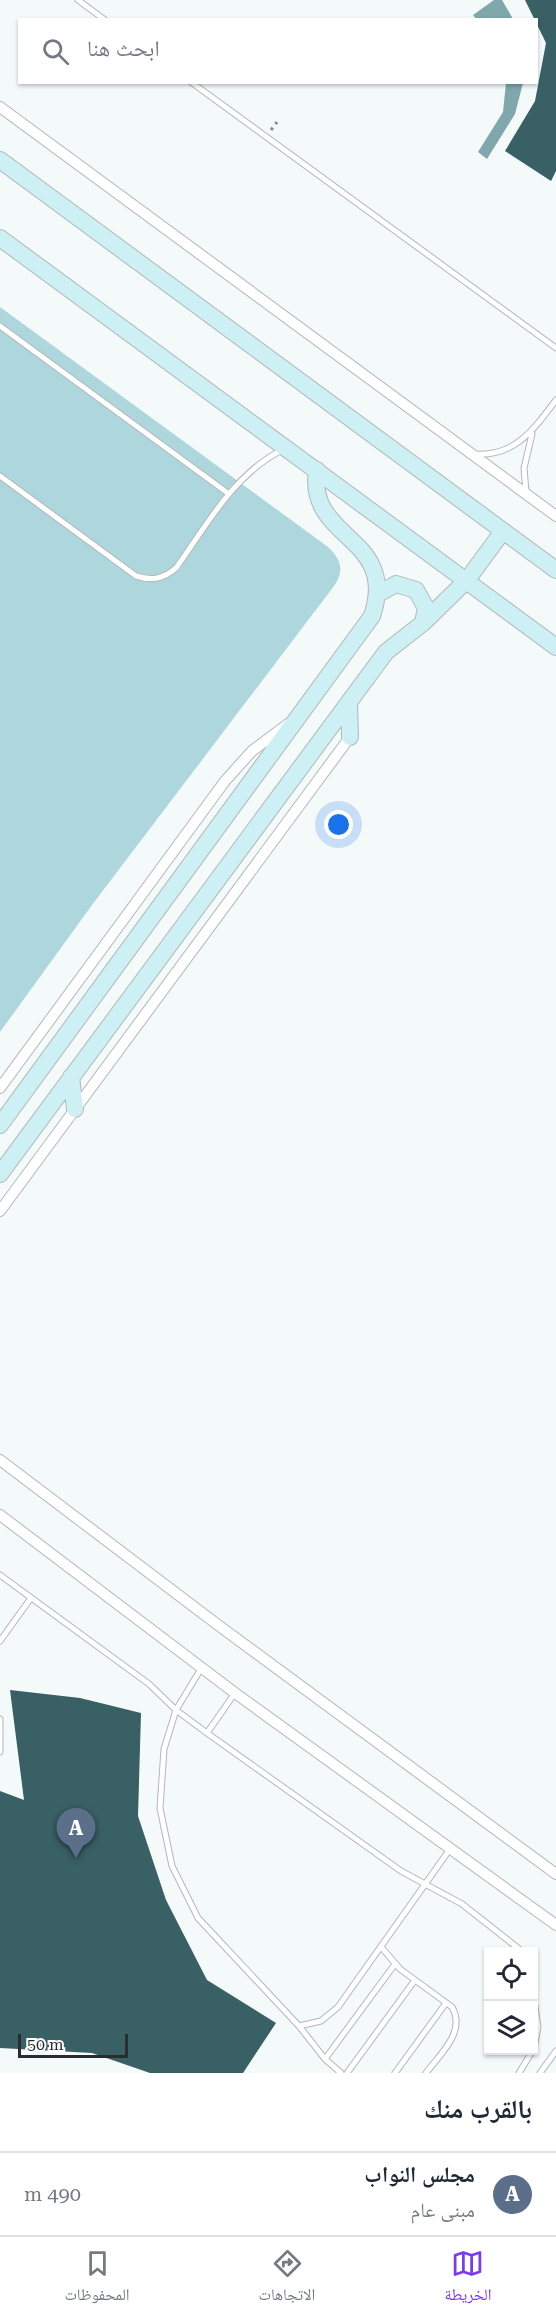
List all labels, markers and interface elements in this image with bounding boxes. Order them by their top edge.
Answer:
search box [18,18,538,84]
icon: search [39,35,72,68]
text: ابحث هنا [87,36,160,61]
your location [324,810,353,839]
pin: A [56,1808,96,1858]
map controls [484,1947,538,2055]
button: locate [484,1947,538,2001]
button: layers [484,2001,538,2055]
scale bar [18,2031,128,2058]
text: 50 m [27,2035,64,2054]
text: بالقرب منك [424,2094,532,2124]
text: مجلس النواب [364,2162,475,2187]
text: 490 m [24,2182,81,2206]
text: A [505,2182,520,2206]
text: مبنى عام [410,2198,475,2222]
tab: المحفوظات [65,2247,130,2310]
tab: الاتجاهات [259,2247,315,2310]
tab: الخريطة [444,2247,492,2310]

